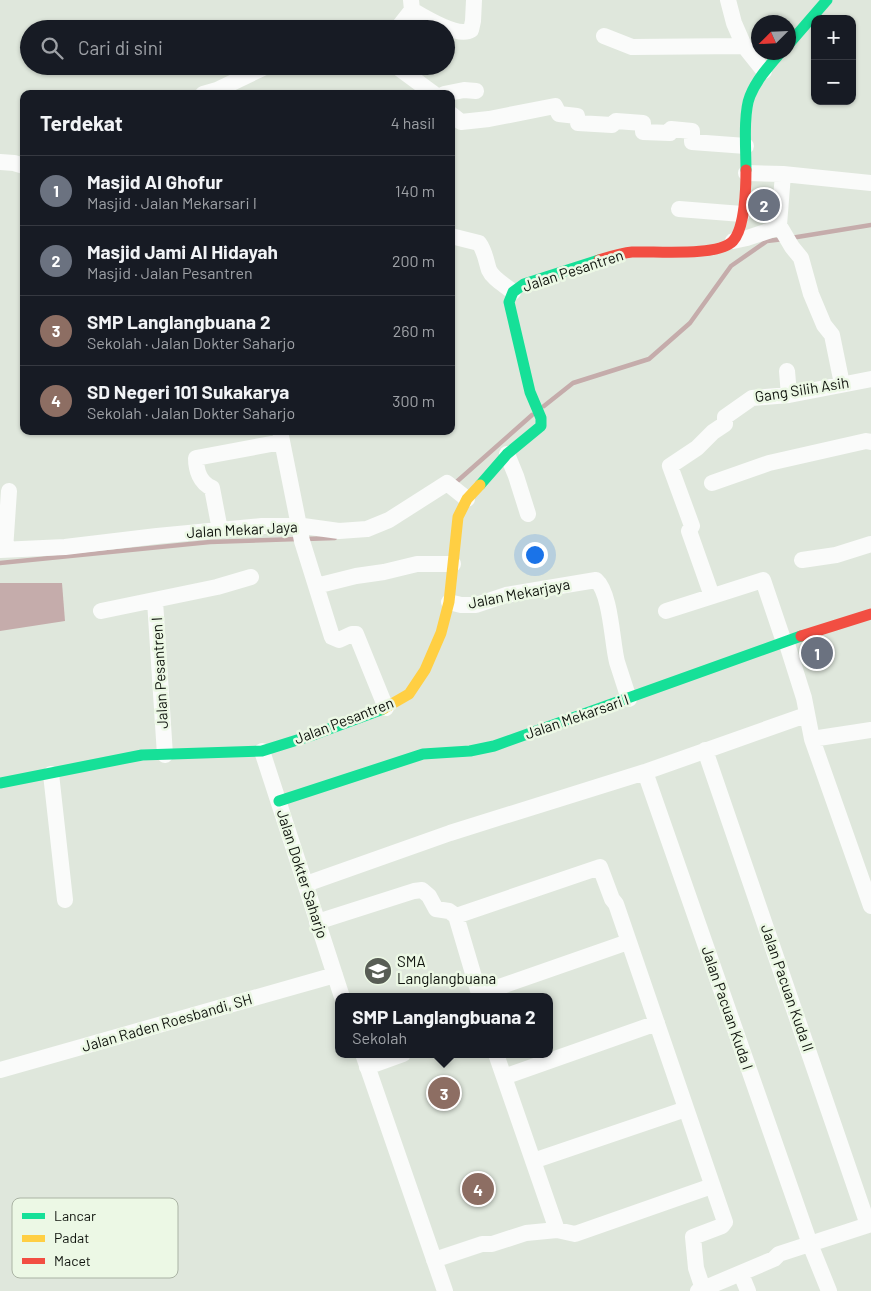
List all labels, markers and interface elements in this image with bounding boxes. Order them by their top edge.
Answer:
north arrow [751,15,796,60]
map controls [811,15,856,105]
button: + [811,15,856,60]
search box [20,20,455,75]
icon: search [38,34,66,62]
text: Cari di sini [78,36,163,59]
button: − [811,60,856,105]
text: Terdekat [40,110,123,135]
text: 4 hasil [391,113,435,132]
text: Masjid Al Ghofur [87,170,223,193]
text: 1 [53,181,59,200]
text: 140 m [395,181,435,200]
pin: 2 [748,186,780,224]
text: Masjid · Jalan Mekarsari I [87,193,257,212]
text: Masjid Jami Al Hidayah [87,240,278,263]
street label: Jalan Pesantren [520,245,625,295]
text: 2 [52,251,60,270]
text: 200 m [392,251,435,270]
text: Masjid · Jalan Pesantren [87,263,253,282]
text: SMP Langlangbuana 2 [87,310,271,333]
text: 3 [52,321,60,340]
text: 260 m [393,321,435,340]
text: Sekolah · Jalan Dokter Saharjo [87,333,295,352]
street label: Gang Silih Asih [753,373,850,405]
text: SD Negeri 101 Sukakarya [87,380,289,403]
text: 4 [51,391,61,410]
text: 300 m [392,391,435,410]
text: Sekolah · Jalan Dokter Saharjo [87,403,295,422]
street label: Jalan Mekar Jaya [186,517,298,541]
your location [522,542,548,568]
street label: Jalan Mekarjaya [466,574,571,612]
street label: Jalan Pesantren I [147,617,171,729]
pin: 1 [801,634,833,672]
street label: Jalan Mekarsari I [522,690,631,742]
street label: Jalan Pesantren [291,693,396,747]
street label: Jalan Dokter Saharjo [274,807,332,940]
street label: Jalan Pacuan Kuda II [758,922,818,1054]
street label: Jalan Pacuan Kuda I [698,943,758,1072]
place label: SMA Langlangbuana [397,952,496,987]
school or university icon: SMA Langlangbuana [363,956,393,986]
street label: Jalan Raden Roesbandi, SH [79,989,254,1055]
popup [335,993,553,1058]
text: SMP Langlangbuana 2 [352,1005,536,1028]
text: Sekolah [352,1028,407,1047]
pin: 3 [428,1074,460,1112]
pin: 4 [462,1170,494,1208]
legend [12,1198,178,1278]
text: Lancar [54,1207,96,1224]
text: Padat [54,1229,89,1246]
text: Macet [54,1252,91,1269]

